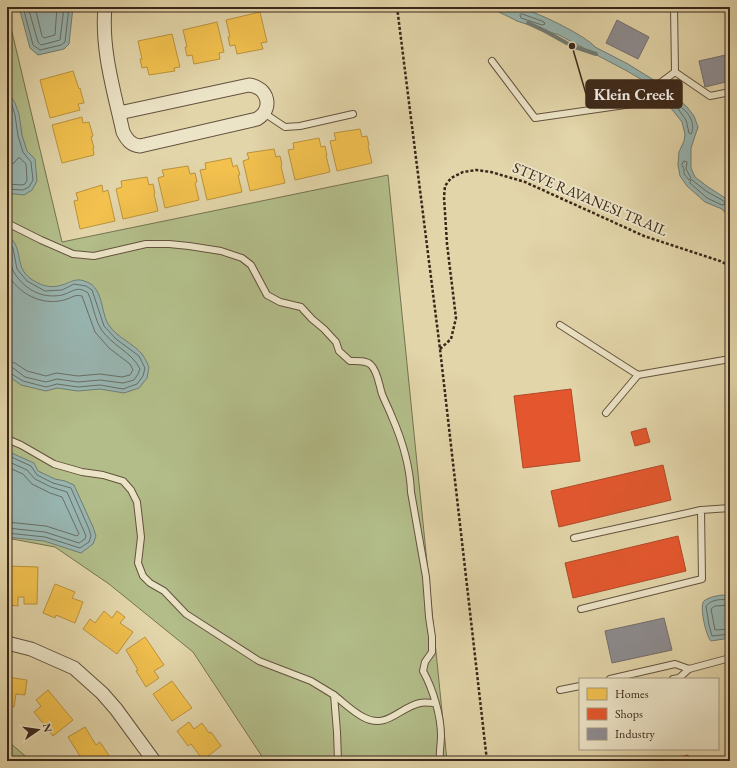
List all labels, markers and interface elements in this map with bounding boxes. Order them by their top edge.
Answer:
callout: Klein Creek [586,80,682,108]
text: Klein Creek [594,84,675,105]
street label: STEVE RAVANESI TRAIL [510,157,671,240]
legend [579,678,719,750]
text: Homes [615,686,649,702]
text: Shops [615,706,643,722]
north arrow [18,710,58,750]
text: N [40,722,56,734]
text: Industry [615,726,655,742]

